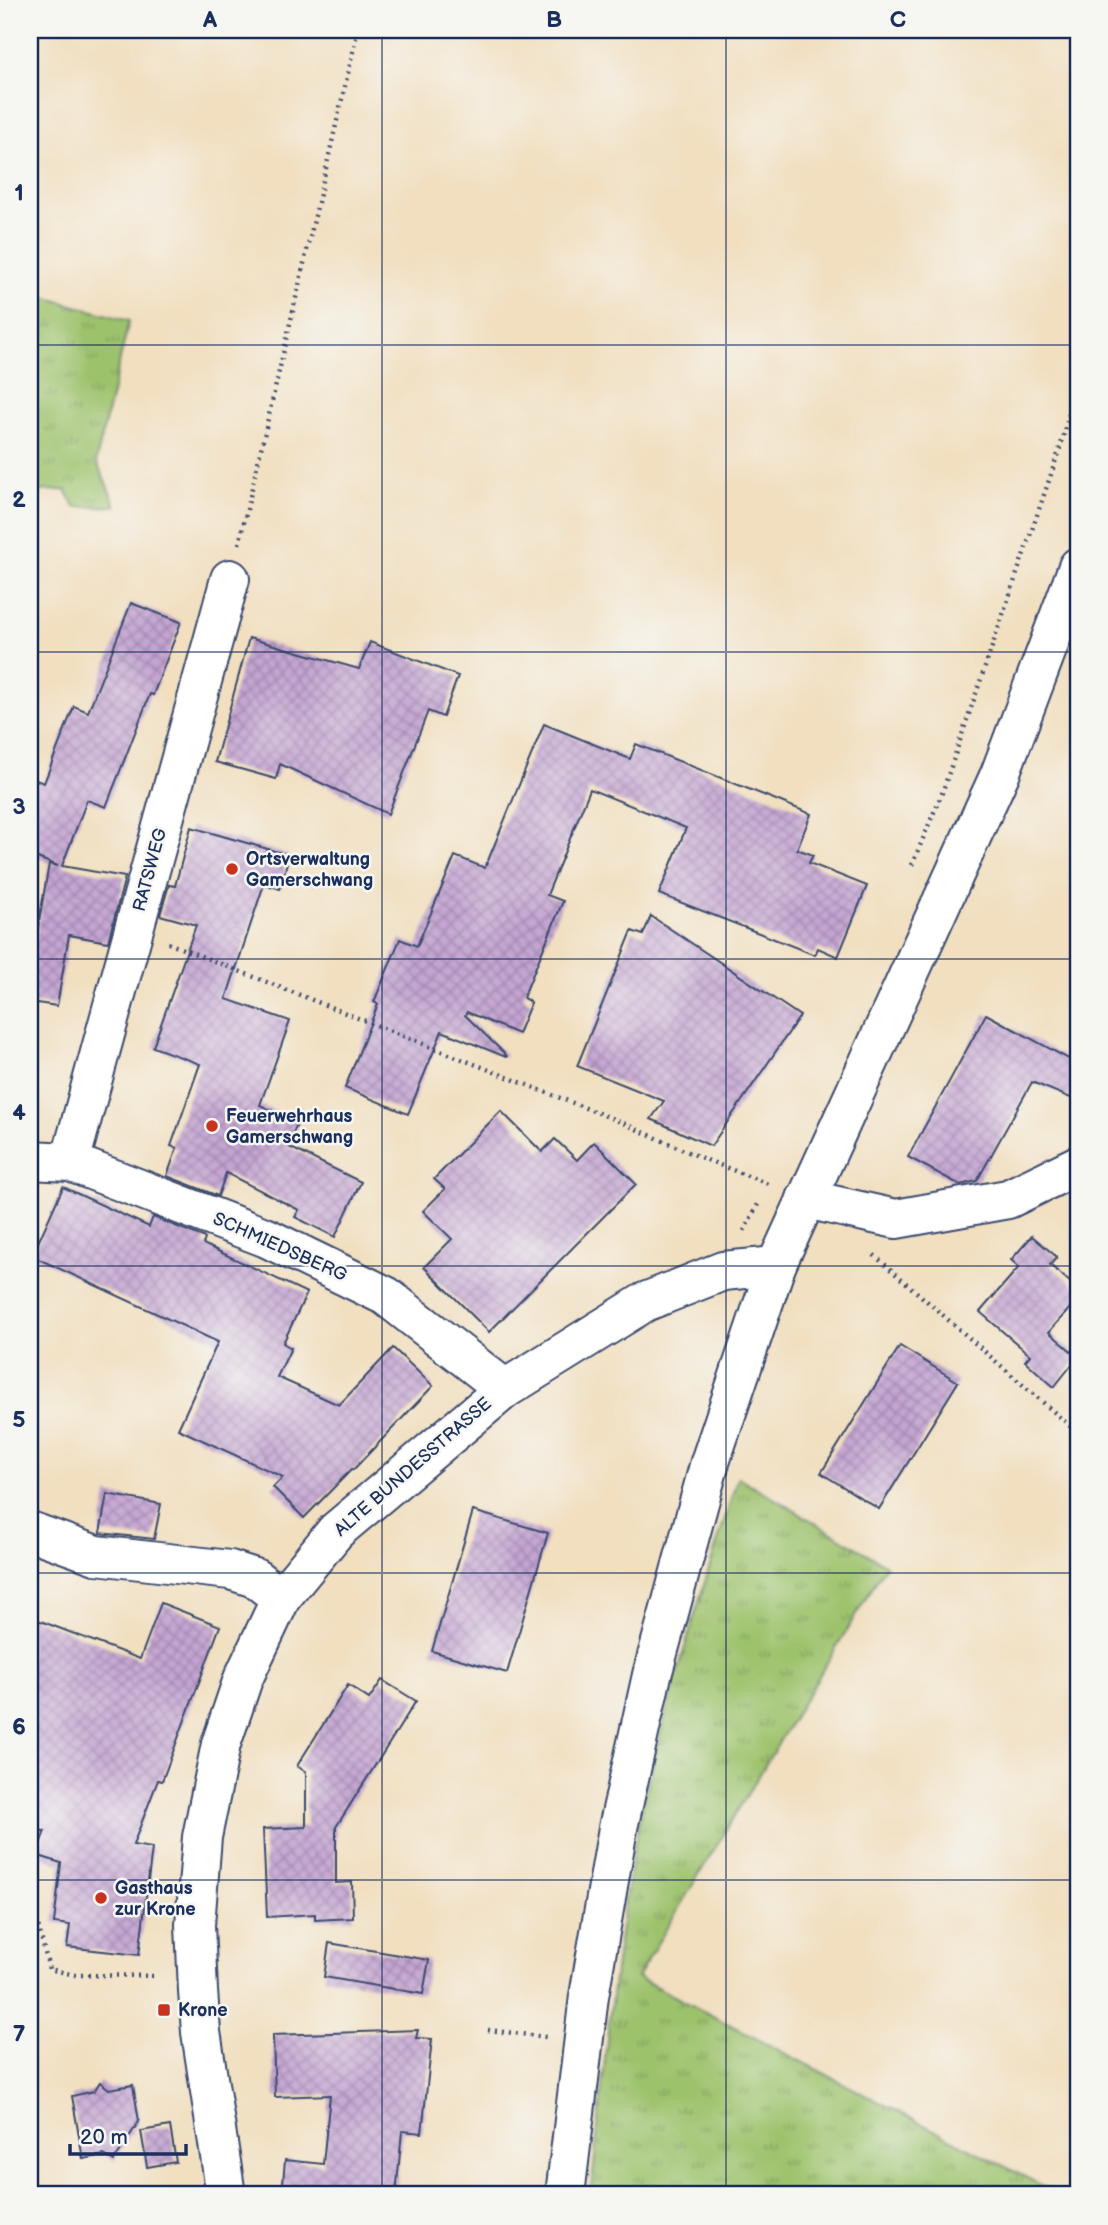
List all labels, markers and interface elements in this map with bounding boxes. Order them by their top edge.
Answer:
text: A [202,6,218,34]
text: B [546,6,562,34]
text: C [890,6,906,34]
text: 1 [14,179,24,207]
text: 2 [12,486,26,514]
text: 3 [12,793,26,821]
street label: RATSWEG [129,826,171,914]
place label: Ortsverwaltung Gamerschwang [246,849,373,891]
marker: Ortsverwaltung Gamerschwang [224,861,240,877]
text: 4 [12,1099,26,1127]
place label: Feuerwehrhaus Gamerschwang [226,1106,353,1148]
marker: Feuerwehrhaus Gamerschwang [204,1118,220,1134]
street label: SCHMIEDSBERG [210,1208,350,1286]
street label: ALTE BUNDESSTRASSE [330,1393,496,1541]
text: 5 [12,1406,26,1434]
text: 6 [12,1713,26,1741]
place label: Gasthaus zur Krone [115,1878,196,1920]
marker: Gasthaus zur Krone [93,1890,109,1906]
place label: Krone [178,2000,228,2021]
marker: Krone [156,2002,172,2018]
text: 7 [13,2020,26,2048]
scale bar [70,2113,186,2157]
text: 20 m [80,2125,128,2150]

